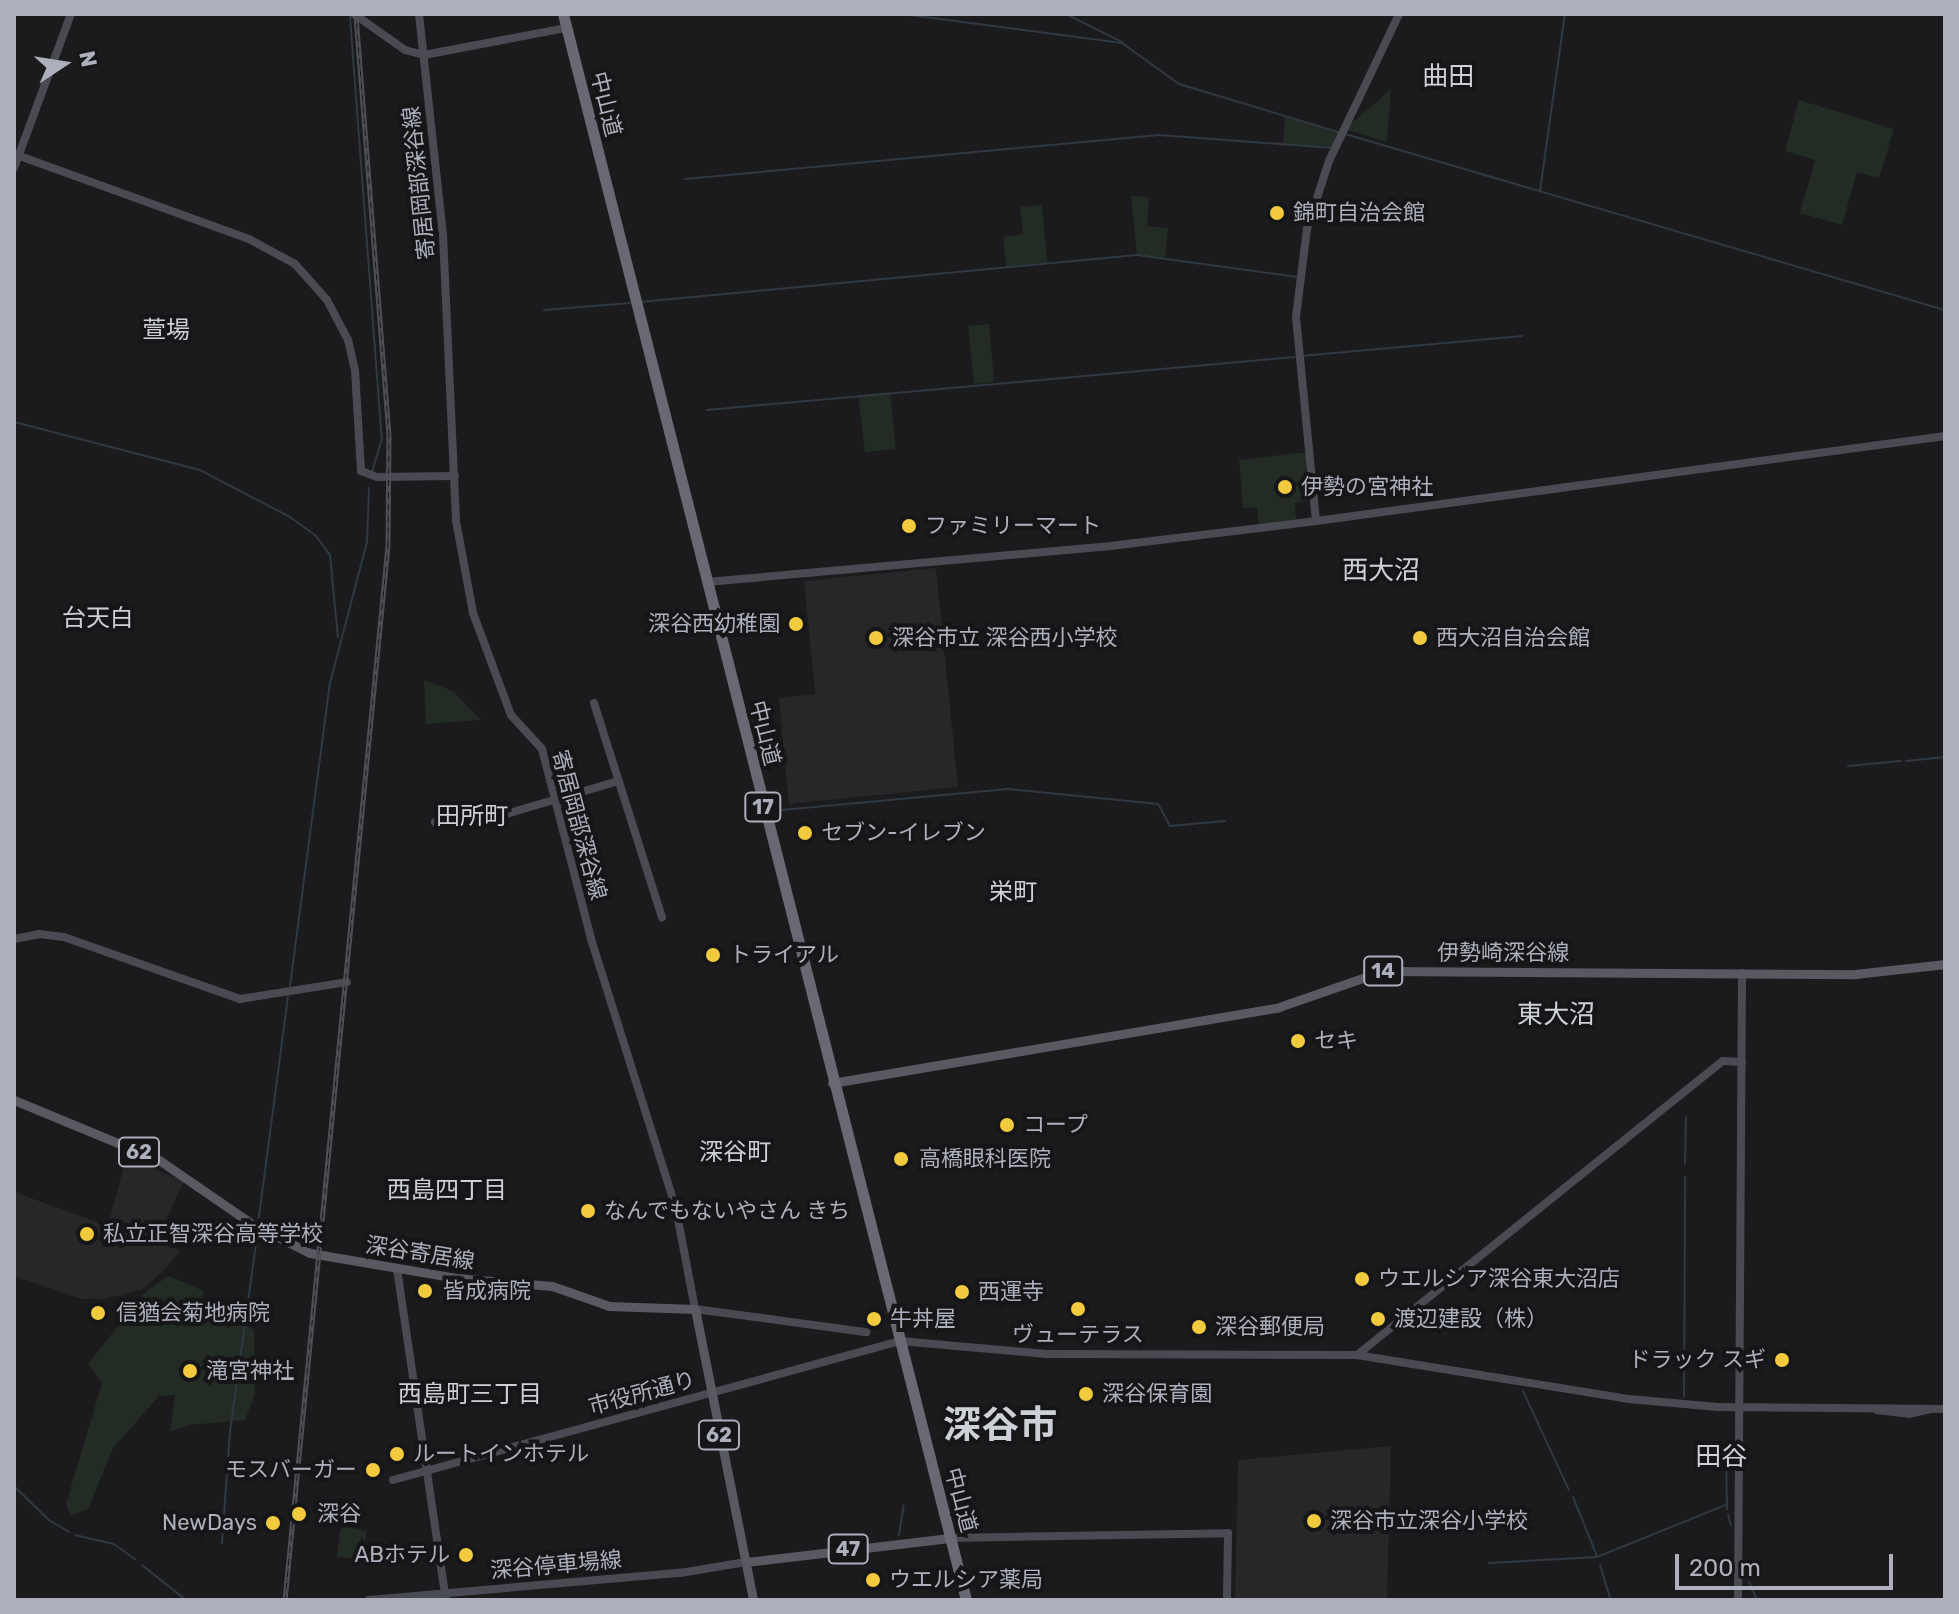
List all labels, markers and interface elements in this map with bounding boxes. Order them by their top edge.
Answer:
north arrow [24,24,104,104]
text: N [73,48,103,69]
district label: 曲田 [1422,61,1474,93]
street label: 中山道 [585,69,627,139]
street label: 寄居岡部深谷線 [398,105,440,261]
place label: 錦町自治会館 [1293,200,1425,226]
marker: 錦町自治会館 [1268,204,1286,222]
district label: 萱場 [142,317,190,345]
place label: 伊勢の宮神社 [1301,474,1433,500]
marker: 伊勢の宮神社 [1276,478,1294,496]
place label: ファミリーマート [925,513,1101,539]
marker: ファミリーマート [900,517,918,535]
district label: 西大沼 [1342,555,1420,587]
district label: 台天白 [62,605,134,633]
place label: 深谷西幼稚園 [648,611,780,637]
marker: 深谷西幼稚園 [787,615,805,633]
place label: 深谷市立 深谷西小学校 [892,625,1117,651]
place label: 西大沼自治会館 [1436,625,1590,651]
marker: 深谷市立 深谷西小学校 [867,629,885,647]
marker: 西大沼自治会館 [1411,629,1429,647]
street label: 中山道 [744,698,786,768]
street label: 寄居岡部深谷線 [546,747,612,903]
road number: 17 [743,791,783,823]
district label: 田所町 [436,803,508,831]
place label: セブン-イレブン [821,820,986,846]
marker: セブン-イレブン [796,824,814,842]
district label: 栄町 [989,879,1037,907]
street label: 伊勢崎深谷線 [1437,940,1569,966]
place label: トライアル [729,942,839,968]
marker: トライアル [704,946,722,964]
road number: 14 [1363,955,1403,987]
district label: 東大沼 [1517,999,1595,1031]
place label: セキ [1314,1028,1358,1054]
marker: セキ [1289,1032,1307,1050]
place label: コープ [1023,1112,1089,1138]
marker: コープ [998,1116,1016,1134]
road number: 62 [117,1136,161,1168]
district label: 深谷町 [699,1139,771,1167]
place label: 高橋眼科医院 [919,1146,1051,1172]
marker: 高橋眼科医院 [890,1148,912,1170]
district label: 西島四丁目 [387,1177,507,1205]
place label: なんでもないやさん きち [604,1198,851,1224]
marker: なんでもないやさん きち [579,1202,597,1220]
place label: 私立正智深谷高等学校 [103,1221,323,1247]
marker: 私立正智深谷高等学校 [78,1225,96,1243]
street label: 深谷寄居線 [364,1231,476,1275]
place label: ウエルシア深谷東大沼店 [1378,1266,1620,1292]
marker: ウエルシア深谷東大沼店 [1353,1270,1371,1288]
place label: 皆成病院 [443,1278,531,1304]
place label: 西運寺 [978,1279,1044,1305]
marker: 皆成病院 [414,1280,436,1302]
marker: 西運寺 [953,1283,971,1301]
place label: 信猶会菊地病院 [116,1300,270,1326]
marker: ヴューテラス [1069,1300,1087,1318]
marker: 信猶会菊地病院 [87,1302,109,1324]
place label: 牛丼屋 [890,1306,956,1332]
place label: 渡辺建設（株） [1394,1306,1548,1332]
marker: 牛丼屋 [865,1310,883,1328]
marker: 渡辺建設（株） [1369,1310,1387,1328]
place label: 深谷郵便局 [1215,1314,1325,1340]
marker: 深谷郵便局 [1190,1318,1208,1336]
place label: ヴューテラス [1012,1322,1144,1348]
place label: ドラック スギ [1629,1347,1766,1373]
marker: ドラック スギ [1773,1351,1791,1369]
place label: 滝宮神社 [206,1358,294,1384]
marker: 滝宮神社 [181,1362,199,1380]
street label: 市役所通り [585,1366,699,1420]
district label: 西島町三丁目 [398,1381,542,1409]
place label: 深谷保育園 [1102,1381,1212,1407]
marker: 深谷保育園 [1077,1385,1095,1403]
district label: 深谷市 [943,1403,1057,1449]
road number: 62 [697,1419,741,1451]
place label: ルートインホテル [413,1441,589,1467]
district label: 田谷 [1695,1441,1747,1473]
marker: ルートインホテル [388,1445,406,1463]
place label: モスバーガー [225,1457,357,1483]
marker: モスバーガー [364,1461,382,1479]
street label: 中山道 [940,1465,982,1535]
place label: 深谷 [317,1501,361,1527]
marker: 深谷 [288,1503,310,1525]
place label: 深谷市立深谷小学校 [1330,1508,1528,1534]
place label: NewDays [162,1510,257,1536]
marker: 深谷市立深谷小学校 [1305,1512,1323,1530]
marker: NewDays [264,1514,282,1532]
road number: 47 [826,1533,870,1565]
scale bar [1679,1538,1897,1588]
place label: ABホテル [355,1542,450,1568]
marker: ABホテル [457,1546,475,1564]
street label: 深谷停車場線 [489,1546,623,1584]
text: 200 m [1689,1554,1761,1582]
place label: ウエルシア薬局 [889,1567,1043,1593]
marker: ウエルシア薬局 [864,1571,882,1589]

